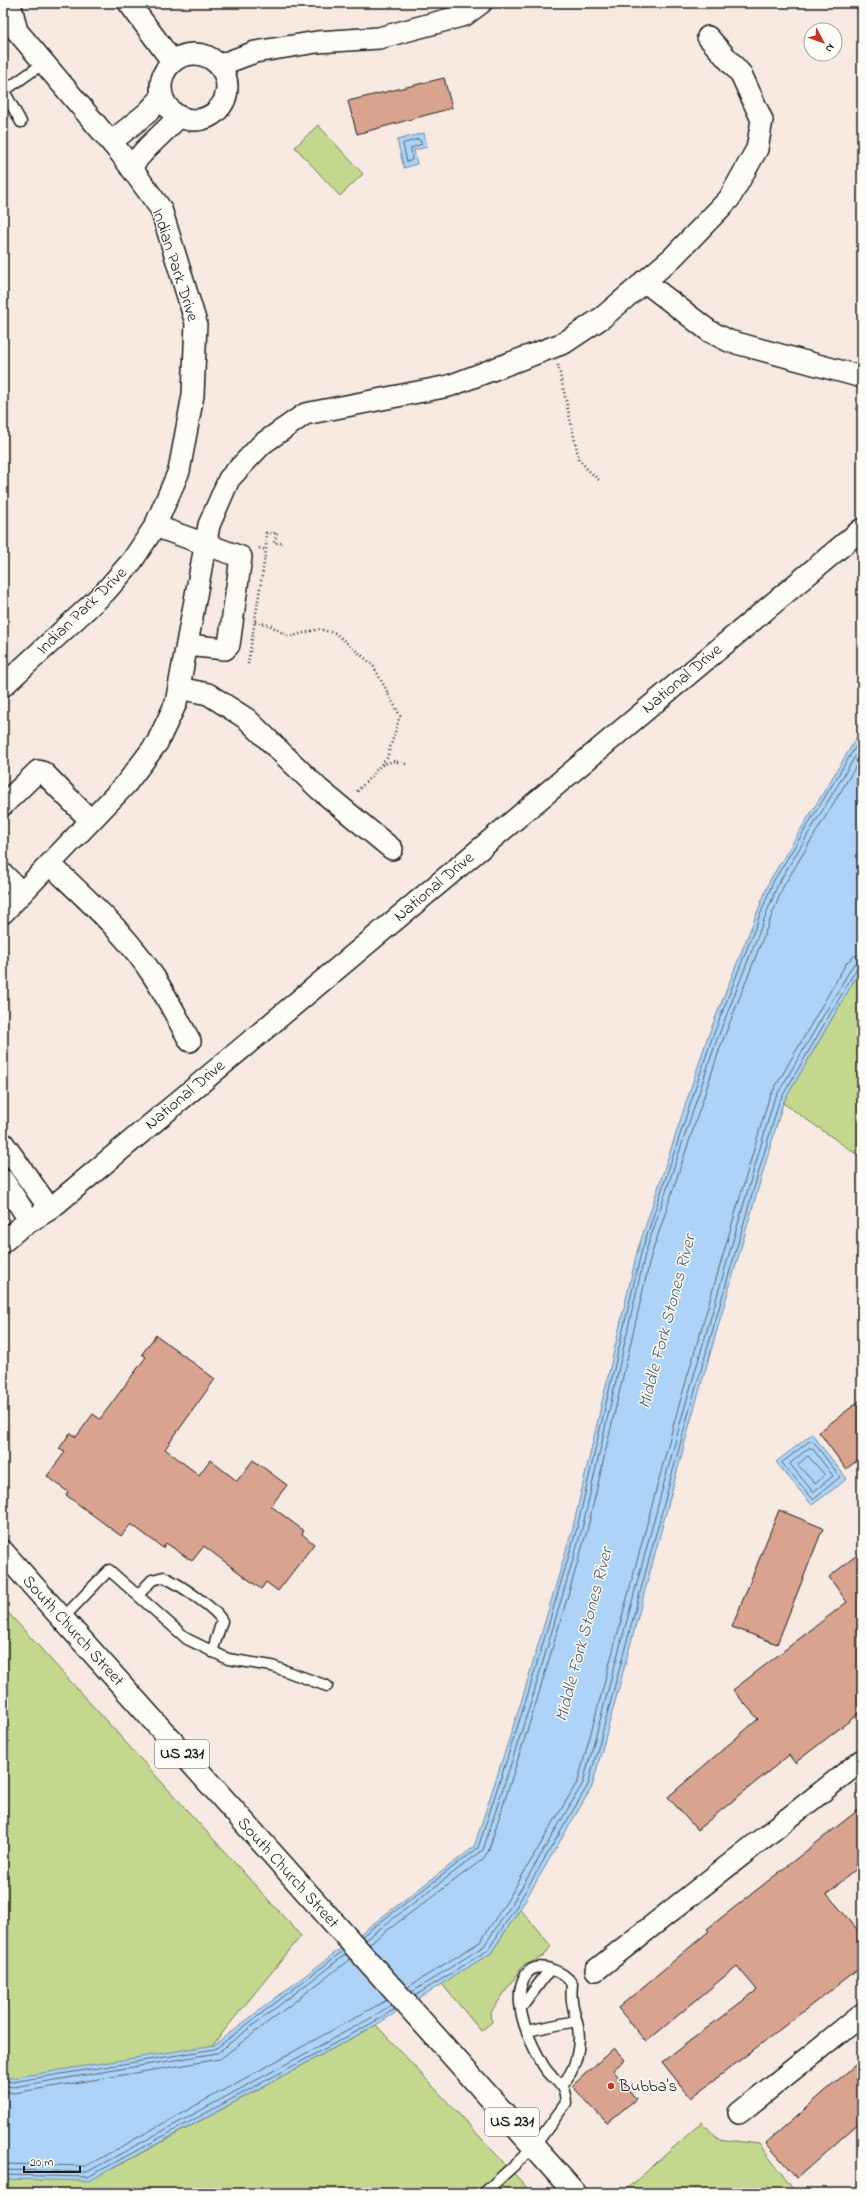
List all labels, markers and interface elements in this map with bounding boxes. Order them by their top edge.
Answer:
north arrow [803,22,843,62]
text: N [821,40,838,56]
street label: Indian Park Drive [145,205,205,325]
street label: Indian Park Drive [31,561,133,661]
street label: National Drive [636,638,728,720]
street label: National Drive [388,846,480,928]
street label: National Drive [139,1054,231,1136]
water label: Middle Fork Stones River [632,1230,704,1412]
water label: Middle Fork Stones River [549,1543,621,1725]
street label: South Church Street [16,1570,130,1693]
road number: US 231 [155,1740,209,1768]
street label: South Church Street [231,1812,345,1935]
place label: Bubba's [618,2074,677,2099]
marker: Bubba's [606,2081,616,2091]
road number: US 231 [485,2108,539,2136]
scale bar [24,2148,80,2174]
text: 20 m [30,2154,53,2172]

